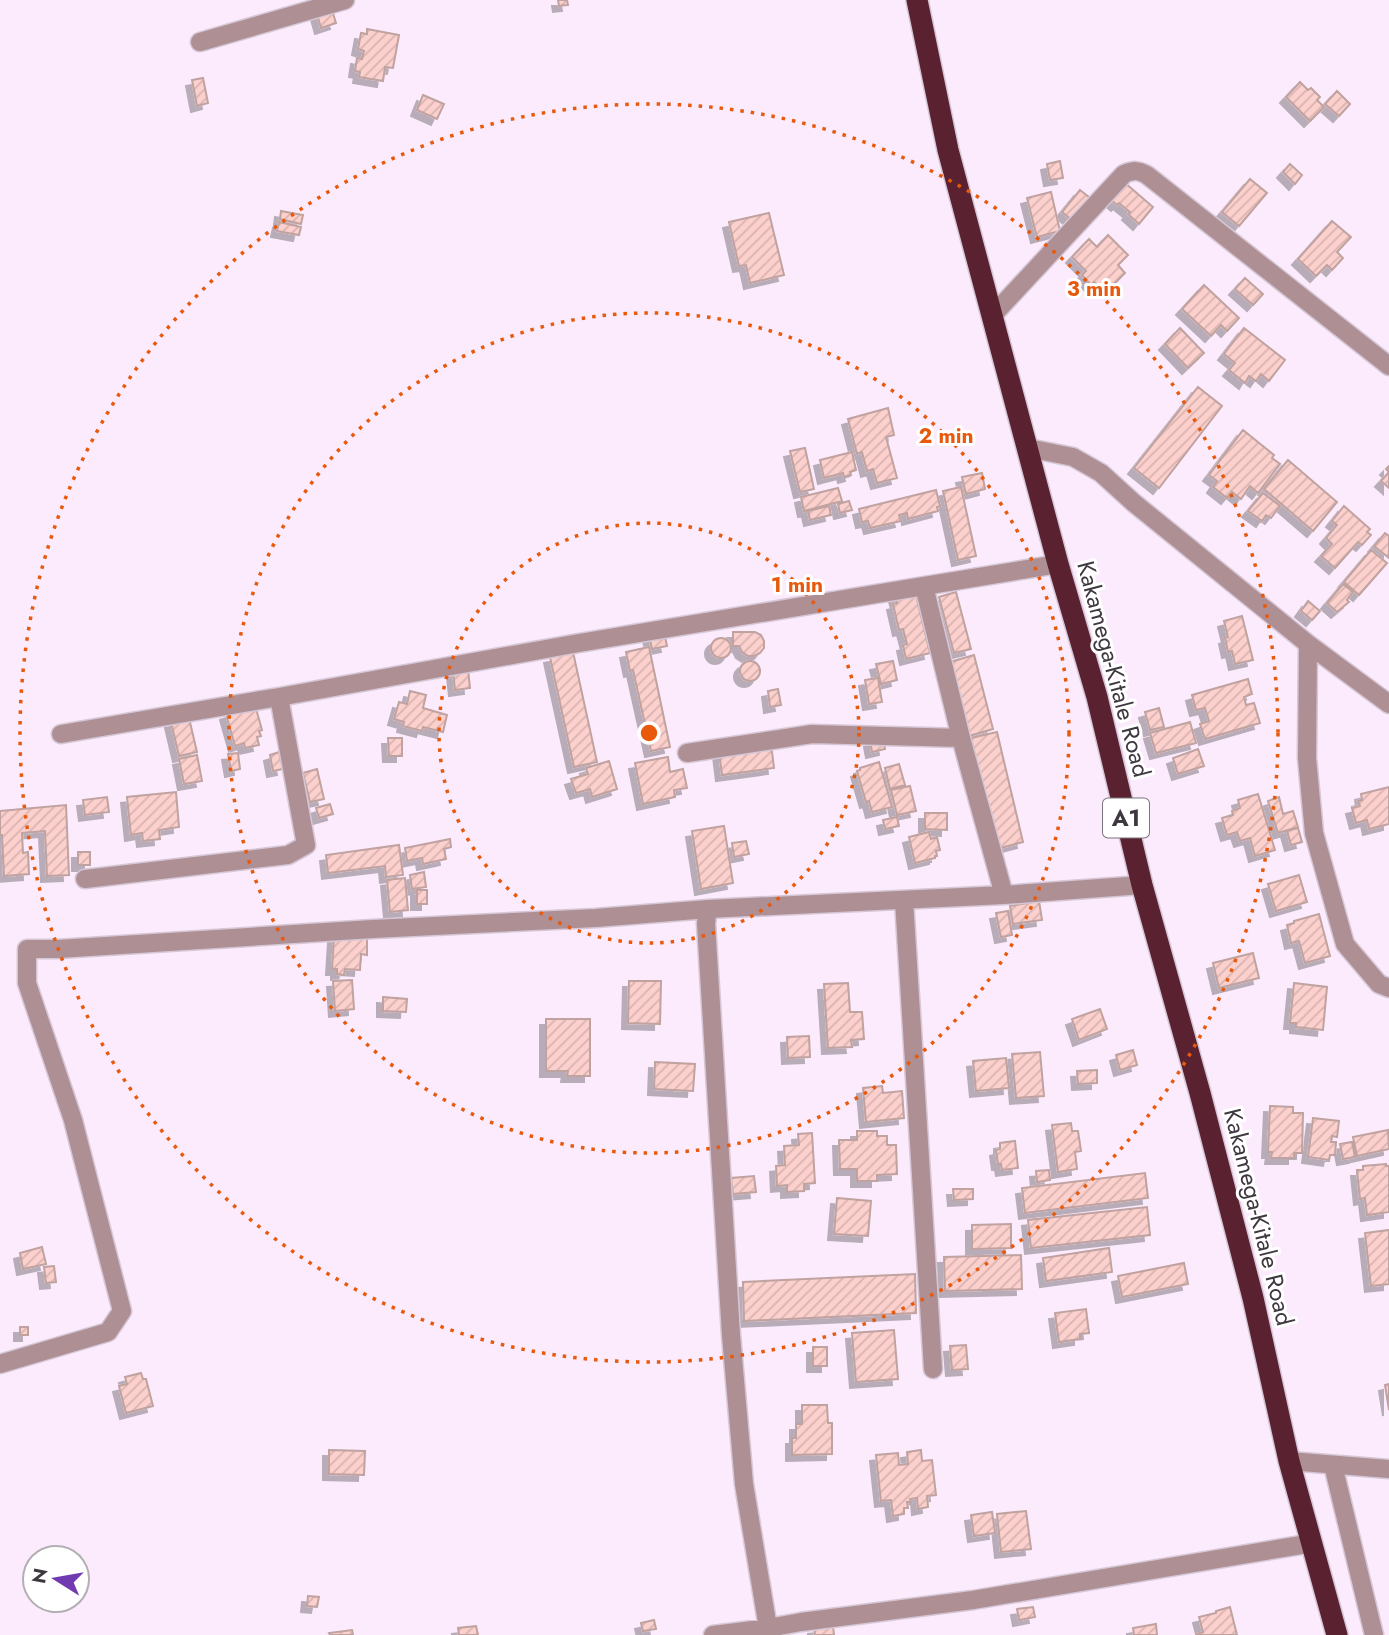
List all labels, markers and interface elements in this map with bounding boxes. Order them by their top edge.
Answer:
text: 3 min [1067,274,1121,304]
text: 2 min [918,421,974,451]
street label: Kakamega-Kitale Road [1068,557,1160,781]
text: 1 min [771,570,823,600]
centre of rings [637,721,661,745]
road number: A1 [1103,798,1149,838]
street label: Kakamega-Kitale Road [1215,1105,1303,1329]
north arrow [21,1544,91,1614]
text: N [25,1566,54,1586]

